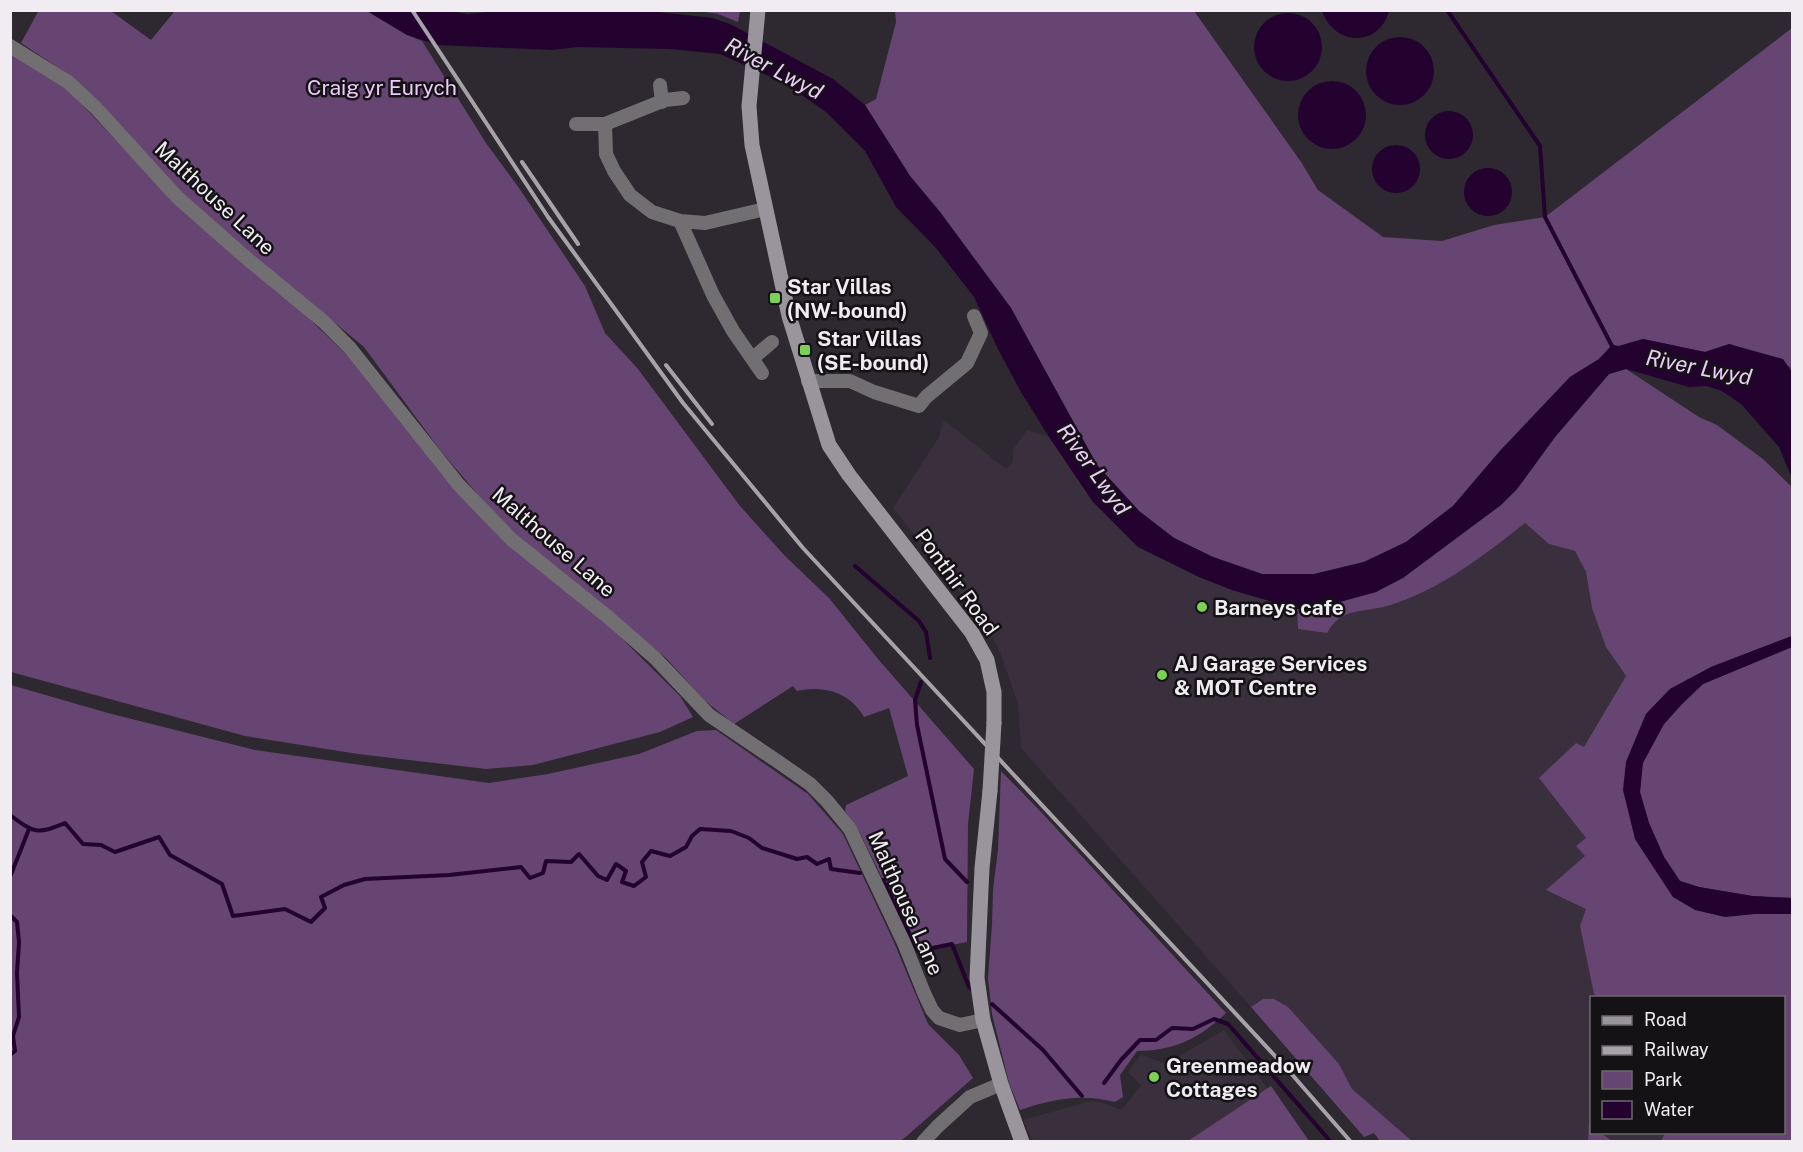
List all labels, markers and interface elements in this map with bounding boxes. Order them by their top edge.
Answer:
water label: River Lwyd [721,31,828,105]
park label: Craig yr Eurych [307,75,457,100]
street label: Malthouse Lane [150,136,280,260]
place label: Star Villas (NW-bound) [787,274,908,323]
marker: Star Villas (NW-bound) [768,291,782,305]
place label: Star Villas (SE-bound) [817,326,929,375]
marker: Star Villas (SE-bound) [798,343,812,357]
water label: River Lwyd [1644,344,1754,390]
water label: River Lwyd [1052,418,1136,520]
street label: Malthouse Lane [487,482,621,602]
street label: Ponthir Road [910,524,1004,640]
place label: Barneys cafe [1214,595,1344,620]
marker: Barneys cafe [1195,600,1209,614]
place label: AJ Garage Services & MOT Centre [1174,651,1367,700]
marker: AJ Garage Services & MOT Centre [1155,668,1169,682]
street label: Malthouse Lane [863,827,949,979]
legend [1590,996,1785,1134]
text: Road [1644,1009,1687,1030]
text: Railway [1644,1039,1709,1060]
place label: Greenmeadow Cottages [1166,1053,1312,1102]
text: Park [1644,1069,1682,1090]
marker: Greenmeadow Cottages [1147,1070,1161,1084]
text: Water [1644,1099,1694,1120]

